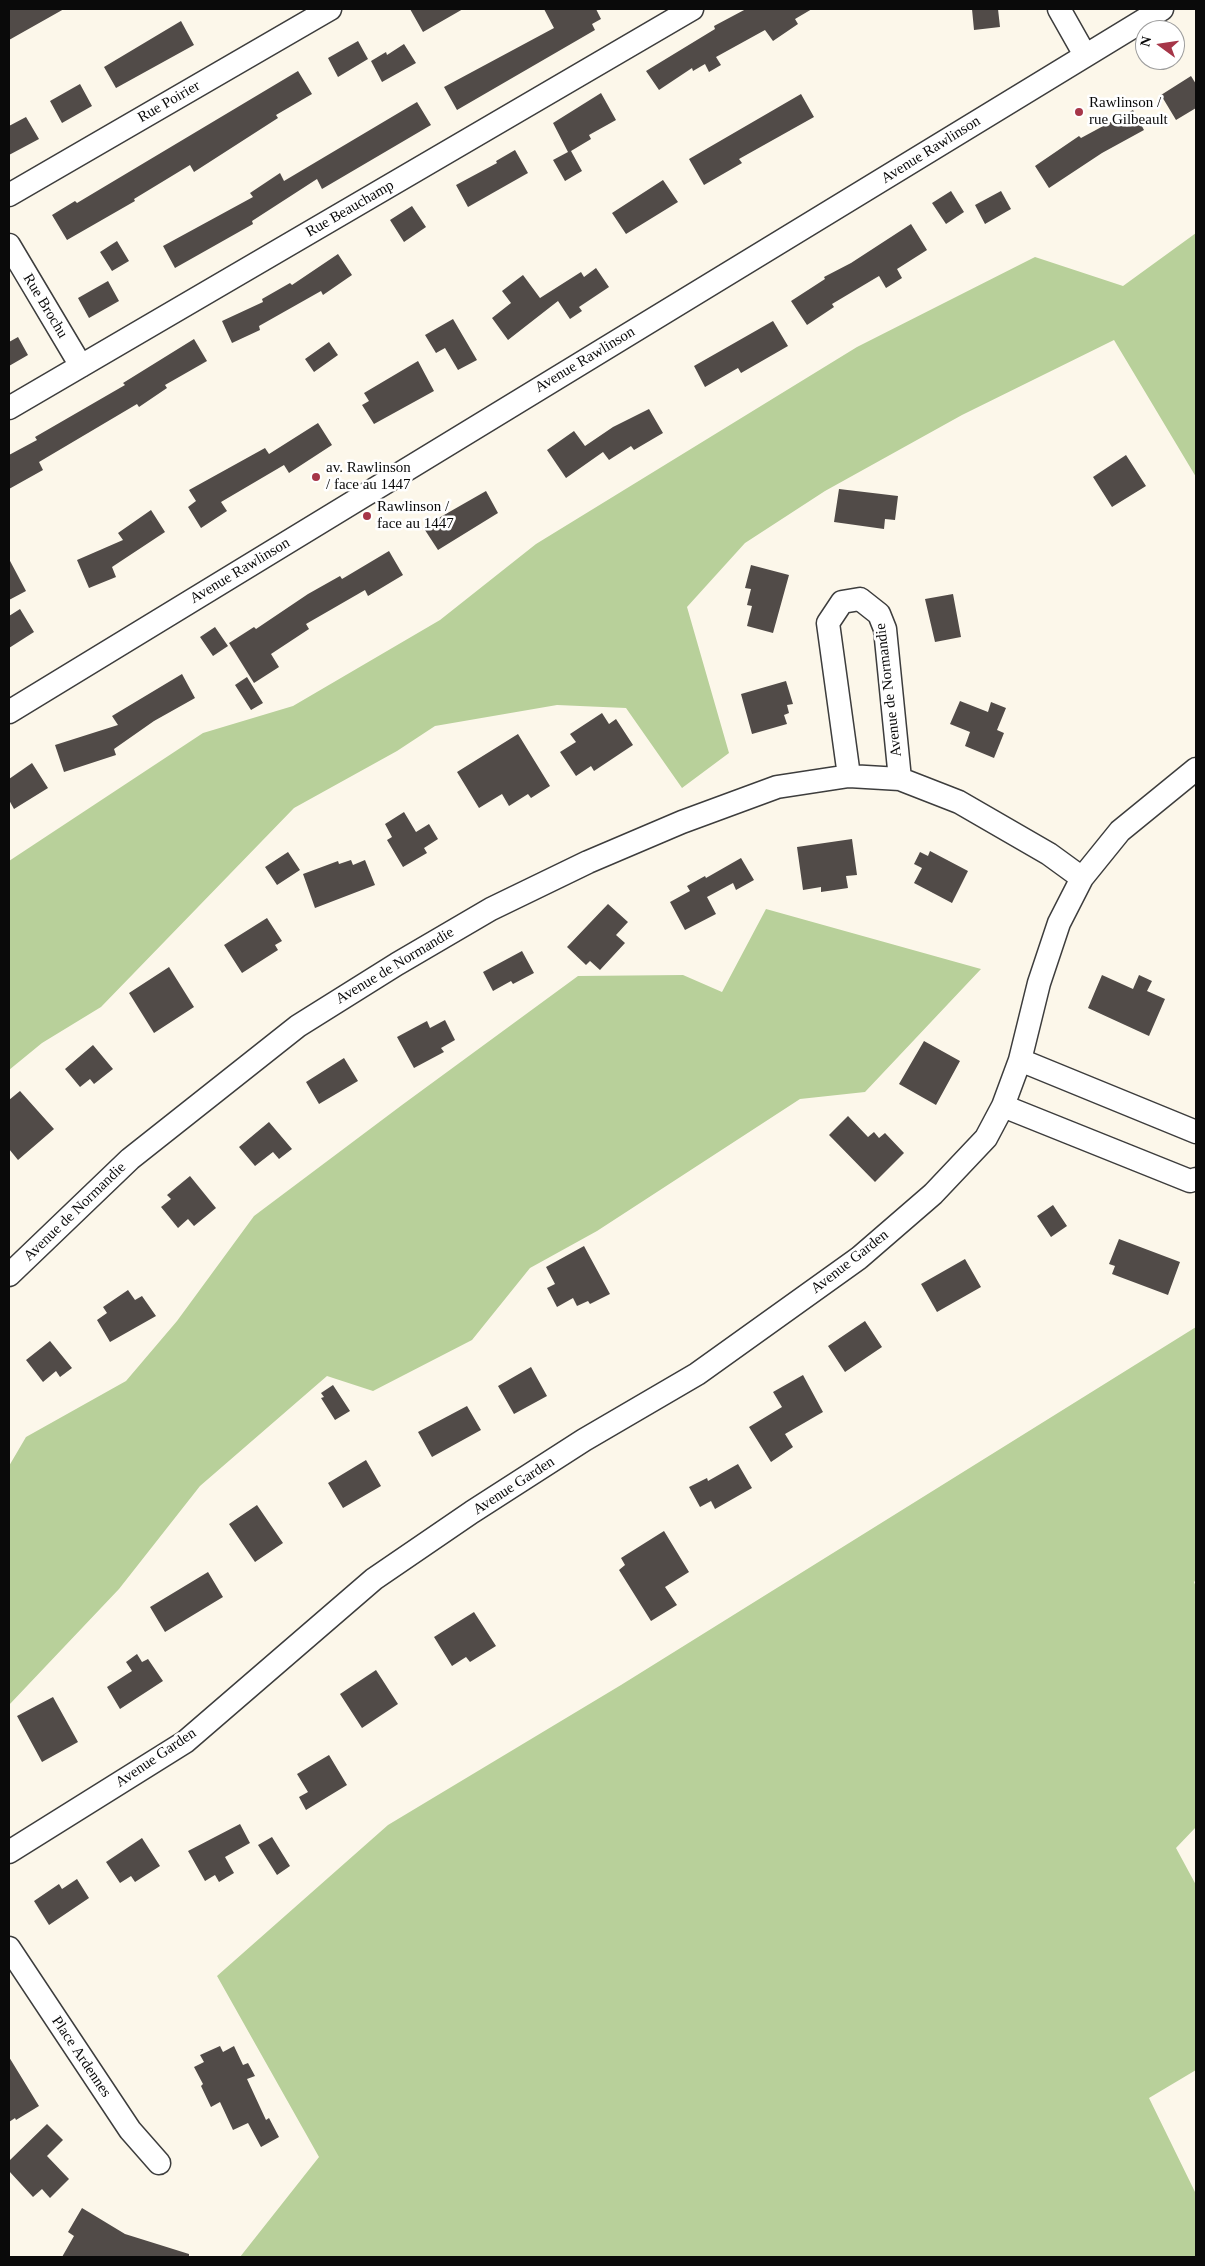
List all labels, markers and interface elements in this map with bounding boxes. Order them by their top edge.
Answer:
north arrow [1135,20,1185,70]
text: N [1137,35,1154,48]
street label: Rue Poirier [135,77,203,127]
place label: Rawlinson / rue Gilbeault [1089,94,1168,129]
marker: Rawlinson / rue Gilbeault [1073,106,1085,118]
street label: Avenue Rawlinson [878,112,984,188]
street label: Rue Beauchamp [303,177,397,241]
street label: Rue Brochu [19,270,71,342]
street label: Avenue Rawlinson [532,323,638,397]
place label: av. Rawlinson / face au 1447 [326,459,411,494]
marker: av. Rawlinson / face au 1447 [310,471,322,483]
place label: Rawlinson / face au 1447 [377,498,454,533]
marker: Rawlinson / face au 1447 [361,510,373,522]
street label: Avenue Rawlinson [187,534,293,608]
street label: Avenue de Normandie [872,622,906,758]
street label: Avenue de Normandie [333,924,457,1008]
street label: Avenue de Normandie [20,1159,130,1265]
street label: Avenue Garden [808,1226,892,1298]
street label: Avenue Garden [470,1453,558,1519]
street label: Avenue Garden [112,1724,200,1792]
street label: Place Ardennes [47,2013,115,2101]

